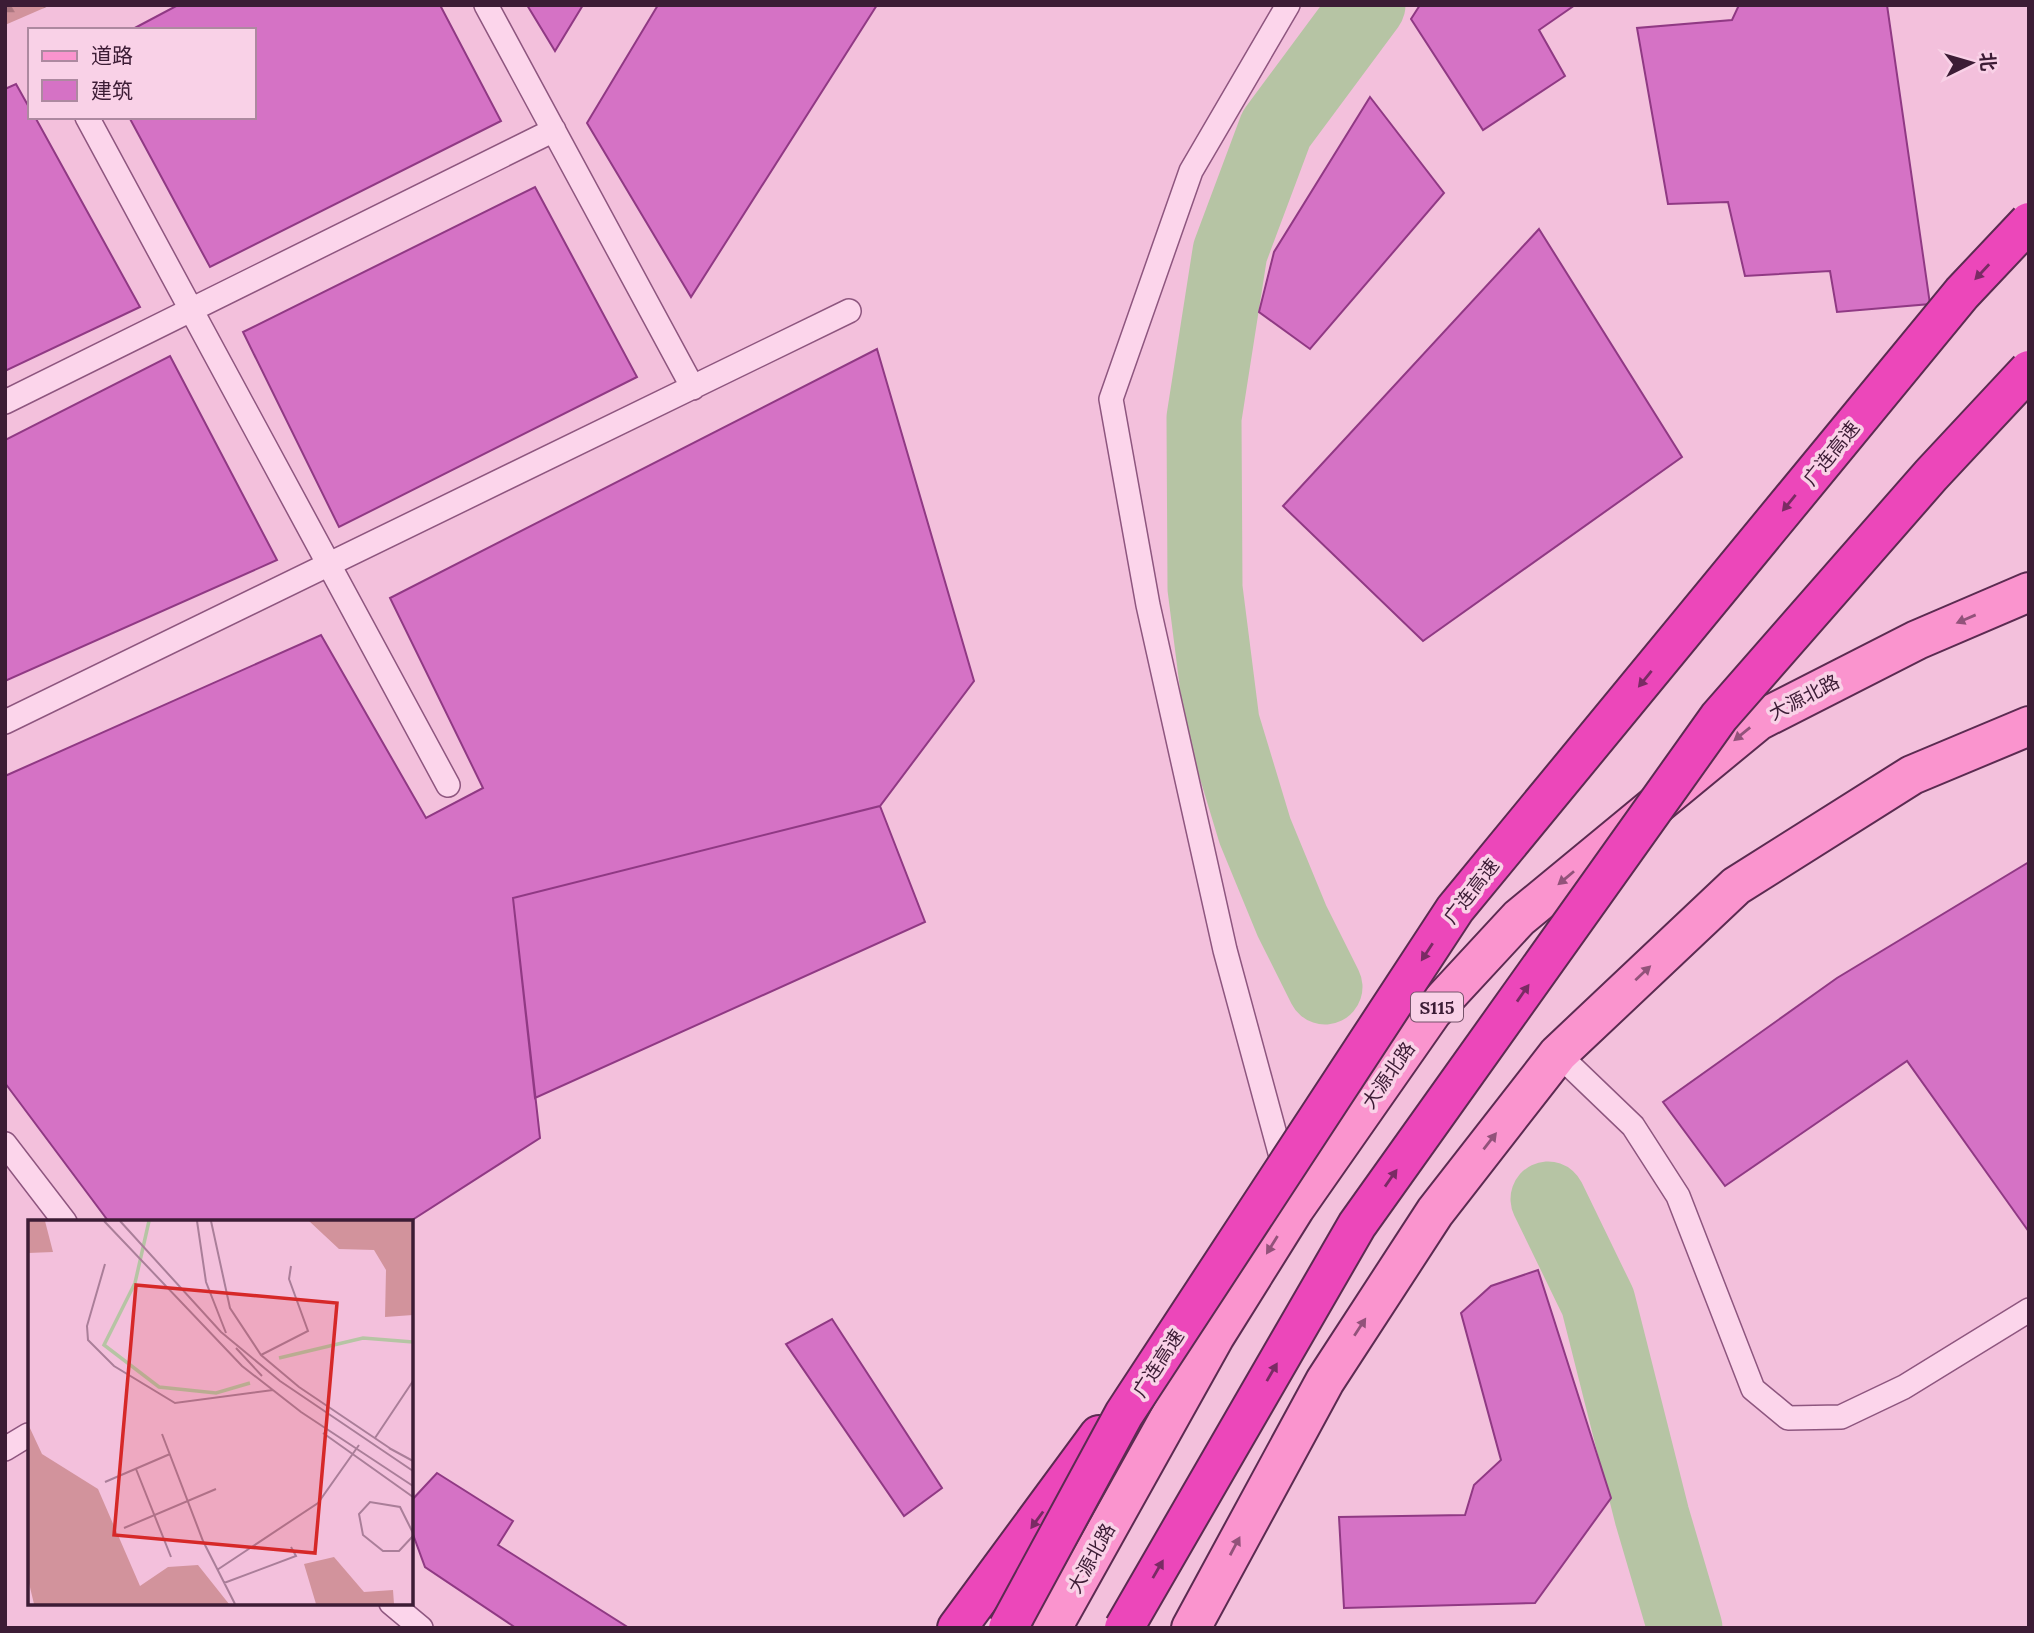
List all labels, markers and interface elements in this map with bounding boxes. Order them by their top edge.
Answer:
legend [28,28,256,119]
north arrow [1936,28,2006,98]
text: 道路 [91,42,133,69]
text: 北 [1975,51,2001,72]
text: 建筑 [91,77,133,104]
one-way arrow [1974,263,1990,281]
street label: 广连高速 [1798,416,1864,490]
one-way arrow [1781,494,1797,512]
one-way arrow [1956,613,1976,625]
one-way arrow [1637,669,1652,687]
street label: 大源北路 [1765,669,1843,725]
one-way arrow [1734,726,1752,741]
street label: 广连高速 [1438,854,1504,928]
one-way arrow [1558,870,1575,885]
one-way arrow [1420,942,1433,962]
one-way arrow [1634,966,1651,982]
one-way arrow [1516,984,1530,1002]
road number: S115 [1411,992,1463,1022]
street label: 大源北路 [1356,1037,1420,1113]
one-way arrow [1483,1132,1497,1150]
one-way arrow [1384,1169,1398,1187]
inset map [28,1220,413,1605]
one-way arrow [1266,1235,1279,1254]
one-way arrow [1353,1317,1366,1337]
street label: 广连高速 [1127,1325,1189,1401]
one-way arrow [1266,1362,1278,1382]
one-way arrow [1030,1511,1044,1529]
street label: 大源北路 [1062,1519,1120,1597]
one-way arrow [1230,1536,1241,1556]
one-way arrow [1152,1559,1164,1578]

